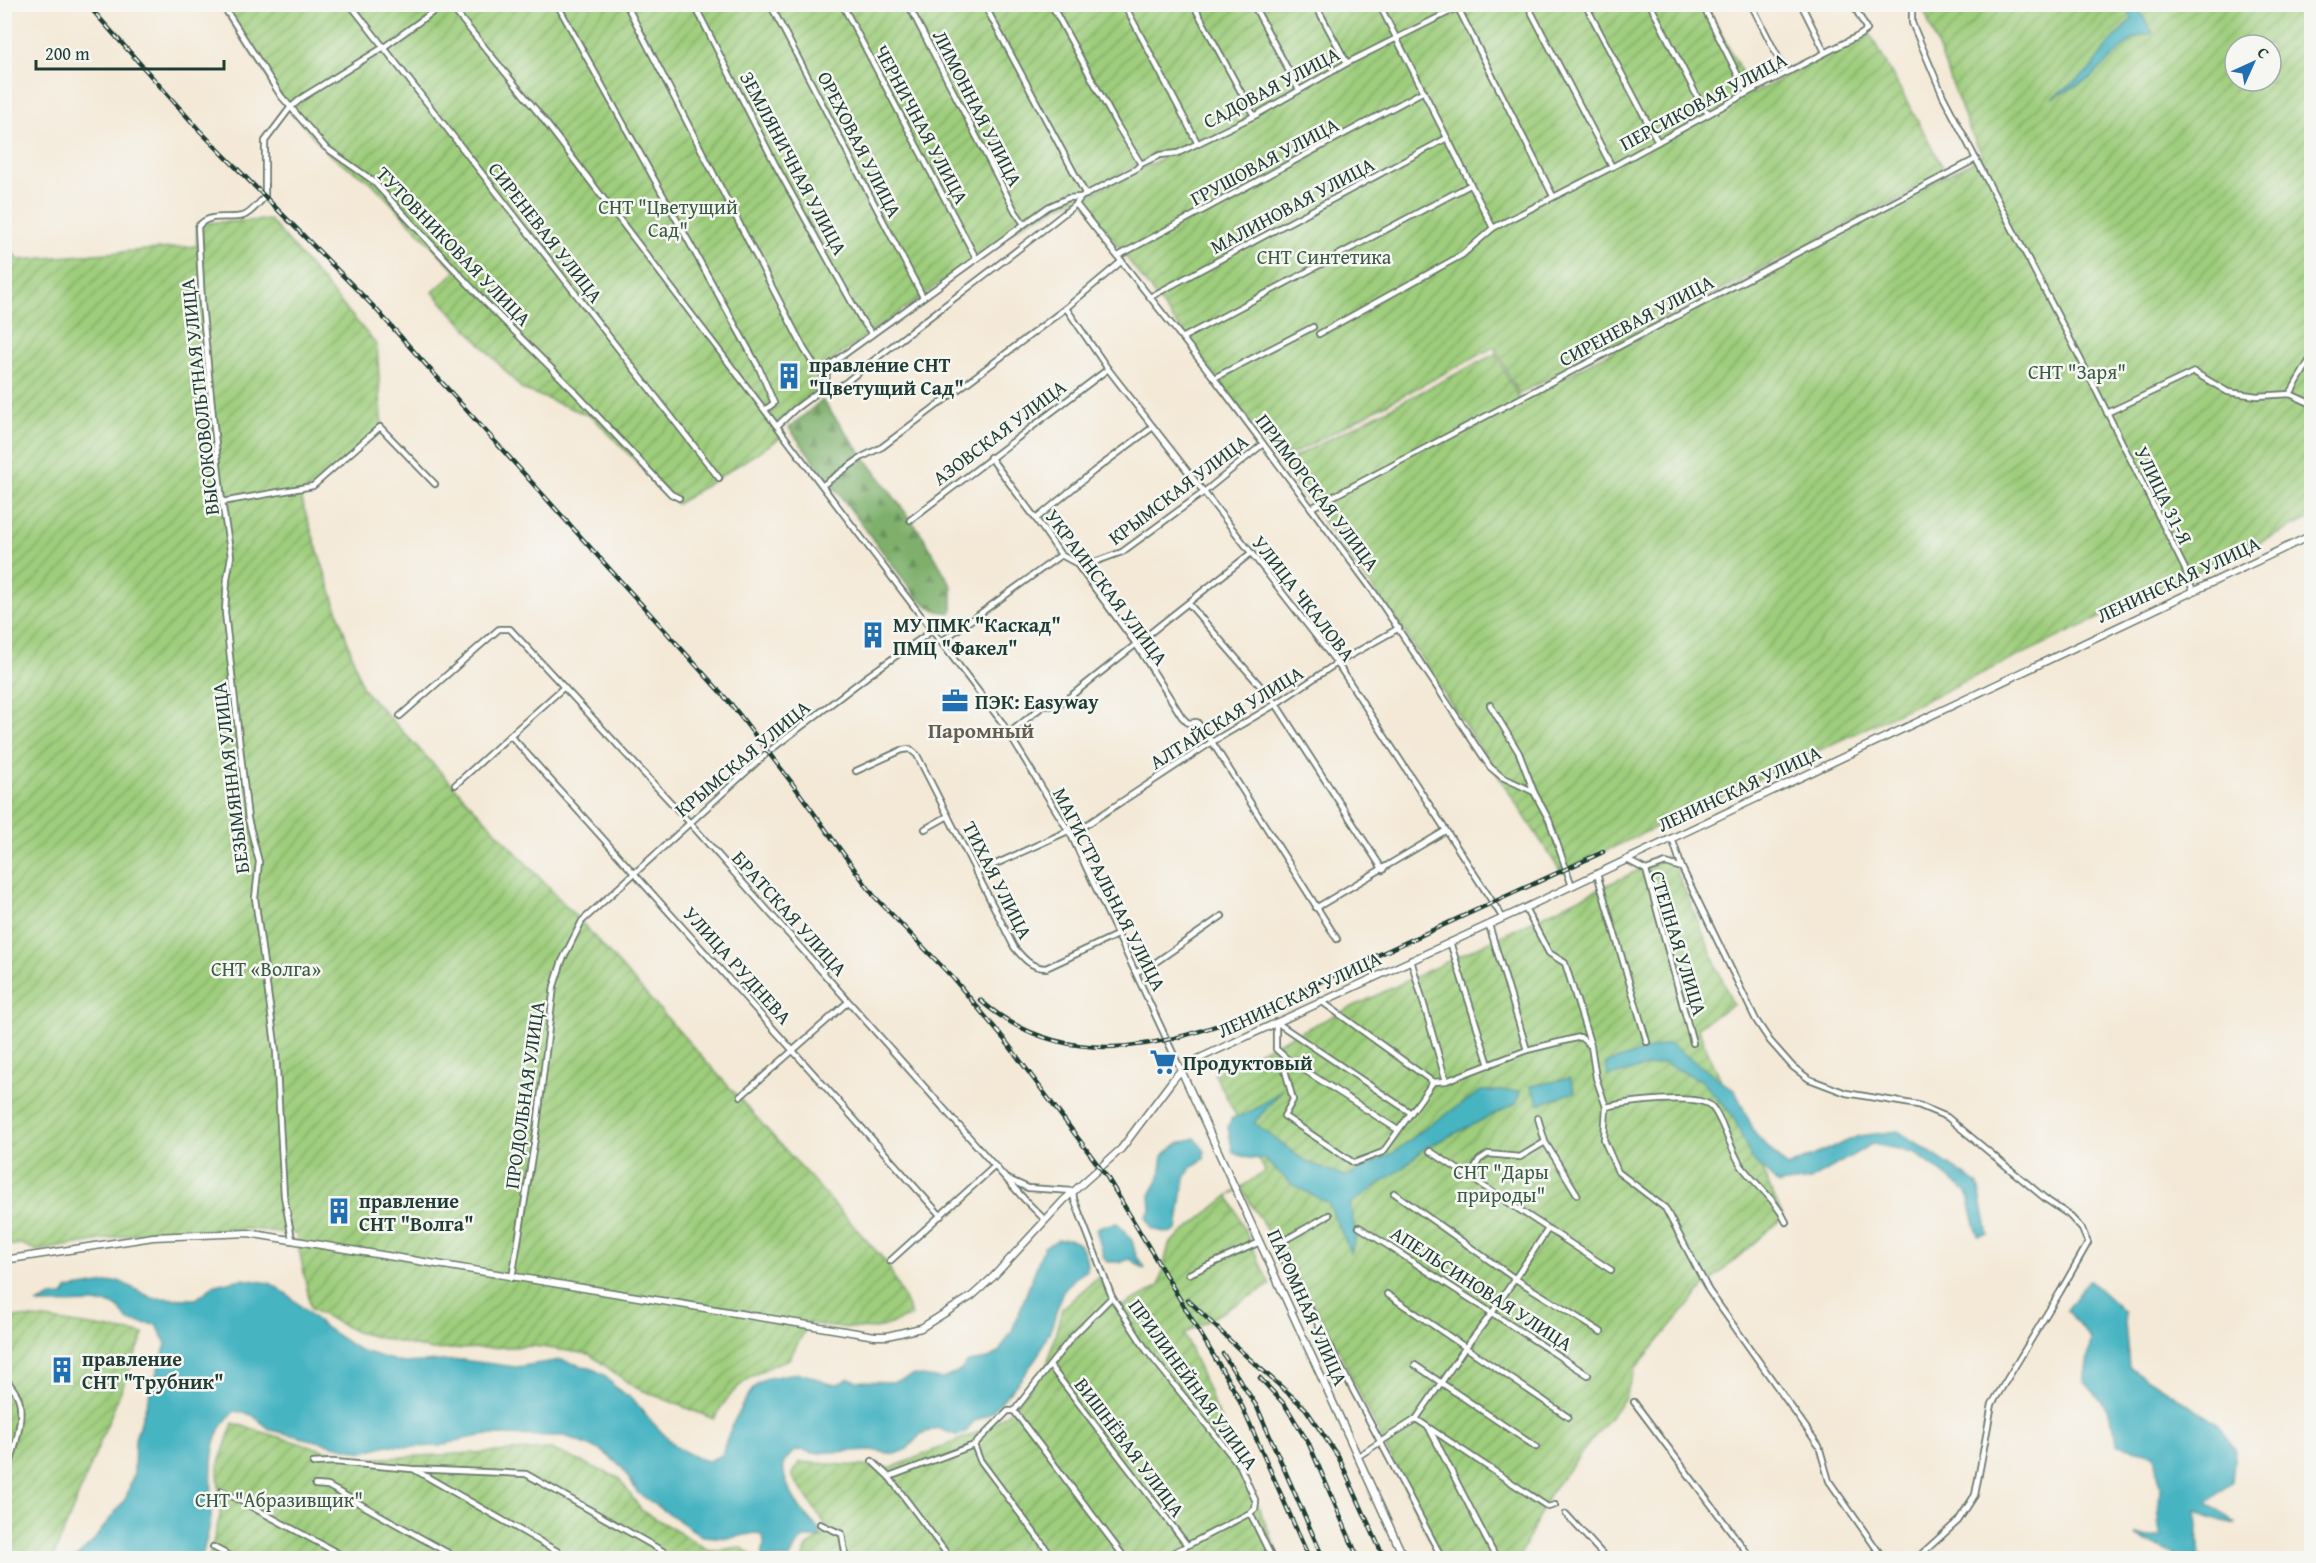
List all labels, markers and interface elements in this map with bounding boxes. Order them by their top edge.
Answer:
street label: ЛИМОННАЯ УЛИЦА [926,25,1030,191]
scale bar [36,33,224,71]
north arrow [2223,33,2283,93]
street label: ЧЕРНИЧНАЯ УЛИЦА [868,39,976,209]
street label: САДОВАЯ УЛИЦА [1198,39,1344,135]
text: 200 m [45,40,90,67]
text: С [2252,41,2275,64]
street label: ПЕРСИКОВАЯ УЛИЦА [1614,45,1792,157]
street label: ЗЕМЛЯНИЧНАЯ УЛИЦА [733,66,855,260]
street label: ОРЕХОВАЯ УЛИЦА [811,66,909,222]
street label: ГРУШОВАЯ УЛИЦА [1185,110,1343,212]
street label: МАЛИНОВАЯ УЛИЦА [1205,149,1379,261]
street label: СИРЕНЕВАЯ УЛИЦА [482,155,610,309]
street label: ТУТОВНИКОВАЯ УЛИЦА [370,160,538,332]
park label: СНТ "Цветущий Сад" [598,192,738,244]
park label: СНТ Синтетика [1257,242,1392,271]
street label: СИРЕНЕВАЯ УЛИЦА [1553,267,1719,373]
street label: ВЫСОКОВОЛЬТНАЯ УЛИЦА [172,277,226,517]
place label: правление СНТ "Цветущий Сад" [809,350,964,402]
park label: СНТ "Заря" [2028,357,2126,386]
building icon: правление СНТ "Цветущий Сад" [774,361,804,391]
street label: АЗОВСКАЯ УЛИЦА [926,372,1072,492]
street label: ПРИМОРСКАЯ УЛИЦА [1249,407,1387,577]
street label: КРЫМСКАЯ УЛИЦА [1102,427,1254,551]
street label: УЛИЦА 31-Я [2128,441,2200,549]
street label: УКРАИНСКАЯ УЛИЦА [1039,503,1175,671]
street label: ЛЕНИНСКАЯ УЛИЦА [2091,528,2265,630]
street label: УЛИЦА ЧКАЛОВА [1246,529,1362,667]
place label: МУ ПМК "Каскад" ПМЦ "Факел" [893,610,1061,662]
building icon: МУ ПМК "Каскад" ПМЦ "Факел" [858,620,888,650]
street label: АЛТАЙСКАЯ УЛИЦА [1143,658,1309,776]
street label: БЕЗЫМЯННАЯ УЛИЦА [204,680,256,876]
office icon: ПЭК: Easyway [940,686,970,716]
place label: ПЭК: Easyway [975,687,1099,716]
street label: КРЫМСКАЯ УЛИЦА [668,693,816,823]
district label: Паромный [928,715,1034,746]
street label: ЛЕНИНСКАЯ УЛИЦА [1652,737,1826,839]
street label: МАГИСТРАЛЬНАЯ УЛИЦА [1046,782,1174,996]
street label: ТИХАЯ УЛИЦА [956,816,1040,944]
street label: БРАТСКАЯ УЛИЦА [726,844,854,982]
street label: СТЕПНАЯ УЛИЦА [1643,867,1715,1019]
street label: УЛИЦА РУДНЕВА [677,899,799,1031]
street label: ЛЕНИНСКАЯ УЛИЦА [1212,943,1386,1045]
park label: СНТ «Волга» [211,954,321,983]
street label: ПРОДОЛЬНАЯ УЛИЦА [496,999,552,1191]
supermarket icon: Продуктовый [1148,1047,1178,1077]
place label: Продуктовый [1183,1048,1313,1077]
park label: СНТ "Дары природы" [1453,1157,1549,1209]
place label: правление СНТ "Волга" [359,1186,474,1238]
building icon: правление СНТ "Волга" [324,1196,354,1226]
street label: АПЕЛЬСИНОВАЯ УЛИЦА [1385,1218,1579,1358]
street label: ПАРОМНАЯ УЛИЦА [1260,1224,1356,1390]
street label: ПРИЛИНЕЙНАЯ УЛИЦА [1122,1293,1266,1475]
place label: правление СНТ "Трубник" [82,1344,224,1396]
building icon: правление СНТ "Трубник" [47,1355,77,1385]
street label: ВИШНЁВАЯ УЛИЦА [1068,1371,1192,1523]
park label: СНТ "Абразивщик" [195,1485,363,1514]

